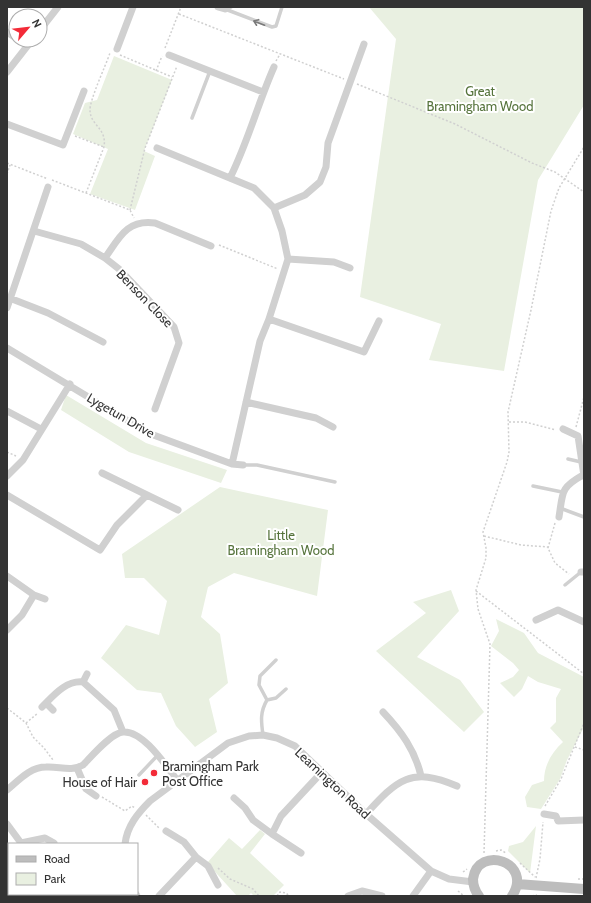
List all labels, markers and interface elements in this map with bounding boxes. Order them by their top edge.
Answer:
north arrow [8,8,48,48]
text: N [29,17,45,30]
one-way arrow [254,19,266,27]
park label: Great Bramingham Wood [427,83,533,114]
street label: Benson Close [113,266,177,331]
street label: Lygetun Drive [84,389,158,441]
park label: Little Bramingham Wood [228,527,334,558]
street label: Leamington Road [292,744,374,822]
place label: Bramingham Park Post Office [162,758,259,789]
marker: Bramingham Park Post Office [149,768,159,778]
place label: House of Hair [63,774,138,790]
marker: House of Hair [140,777,150,787]
legend [8,843,138,895]
text: Road [44,851,70,866]
text: Park [44,871,66,886]

